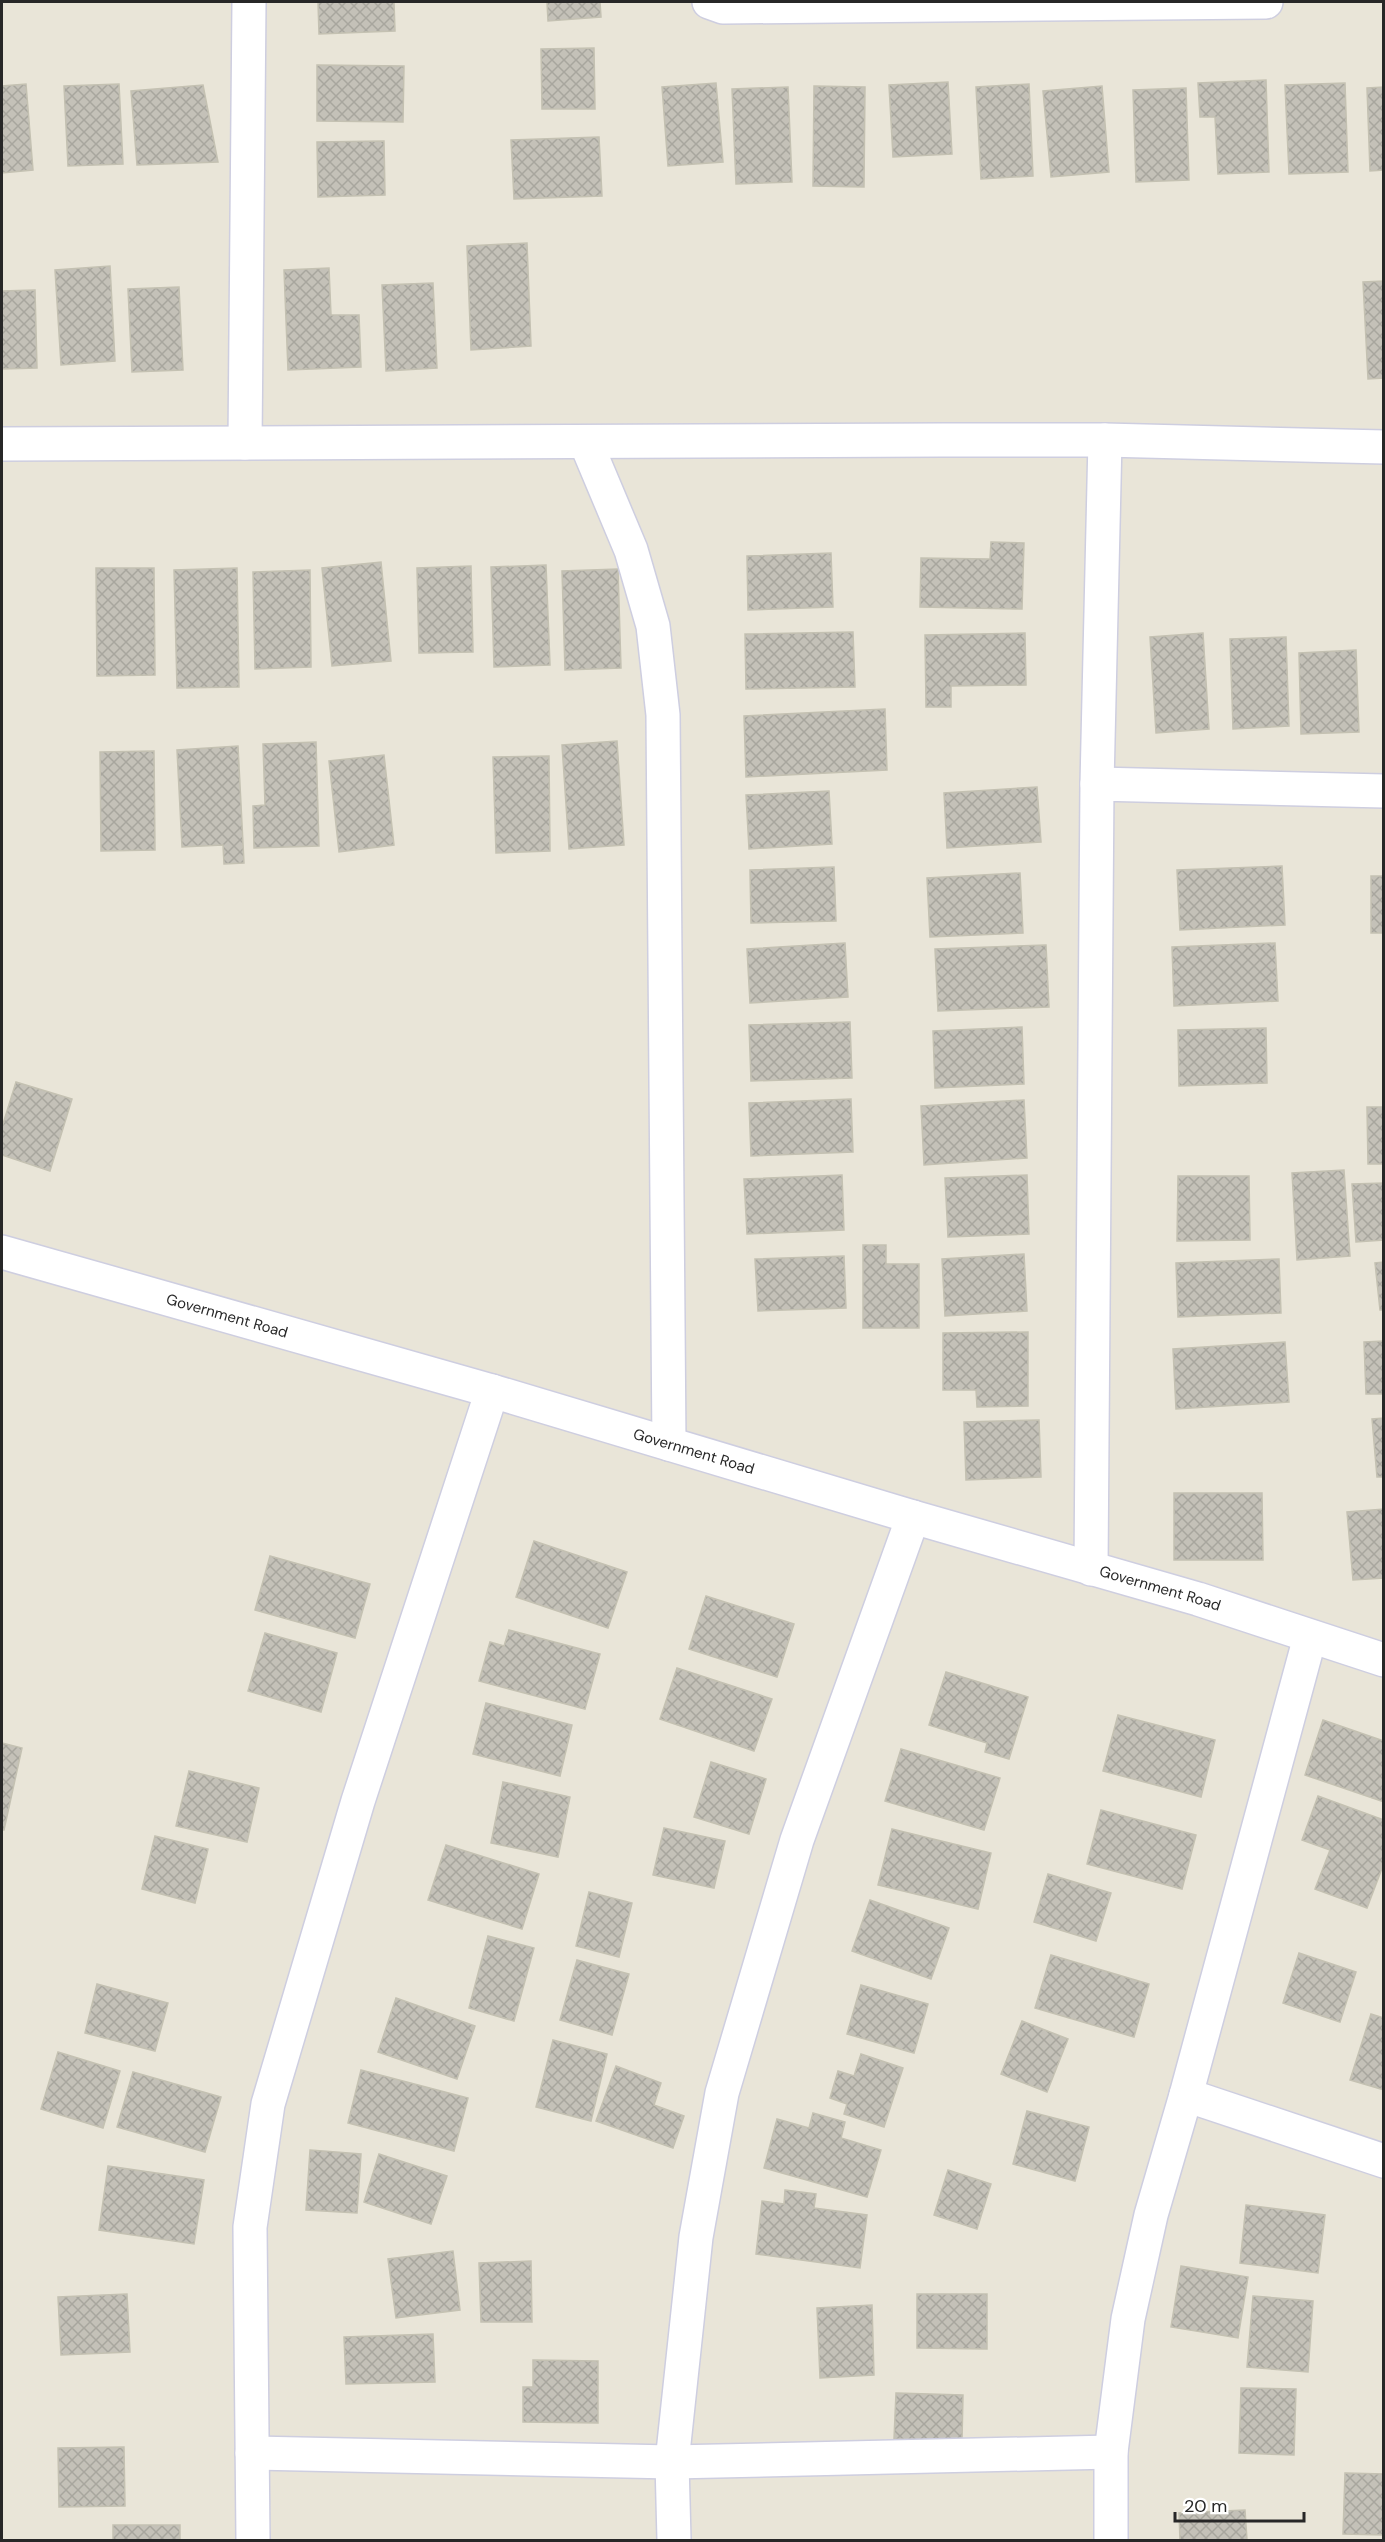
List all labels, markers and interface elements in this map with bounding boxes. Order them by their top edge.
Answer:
street label: Government Road [164,1289,290,1343]
street label: Government Road [631,1424,757,1479]
street label: Government Road [1097,1561,1223,1616]
scale bar [1175,2485,1304,2523]
text: 20 m [1184,2494,1227,2518]

